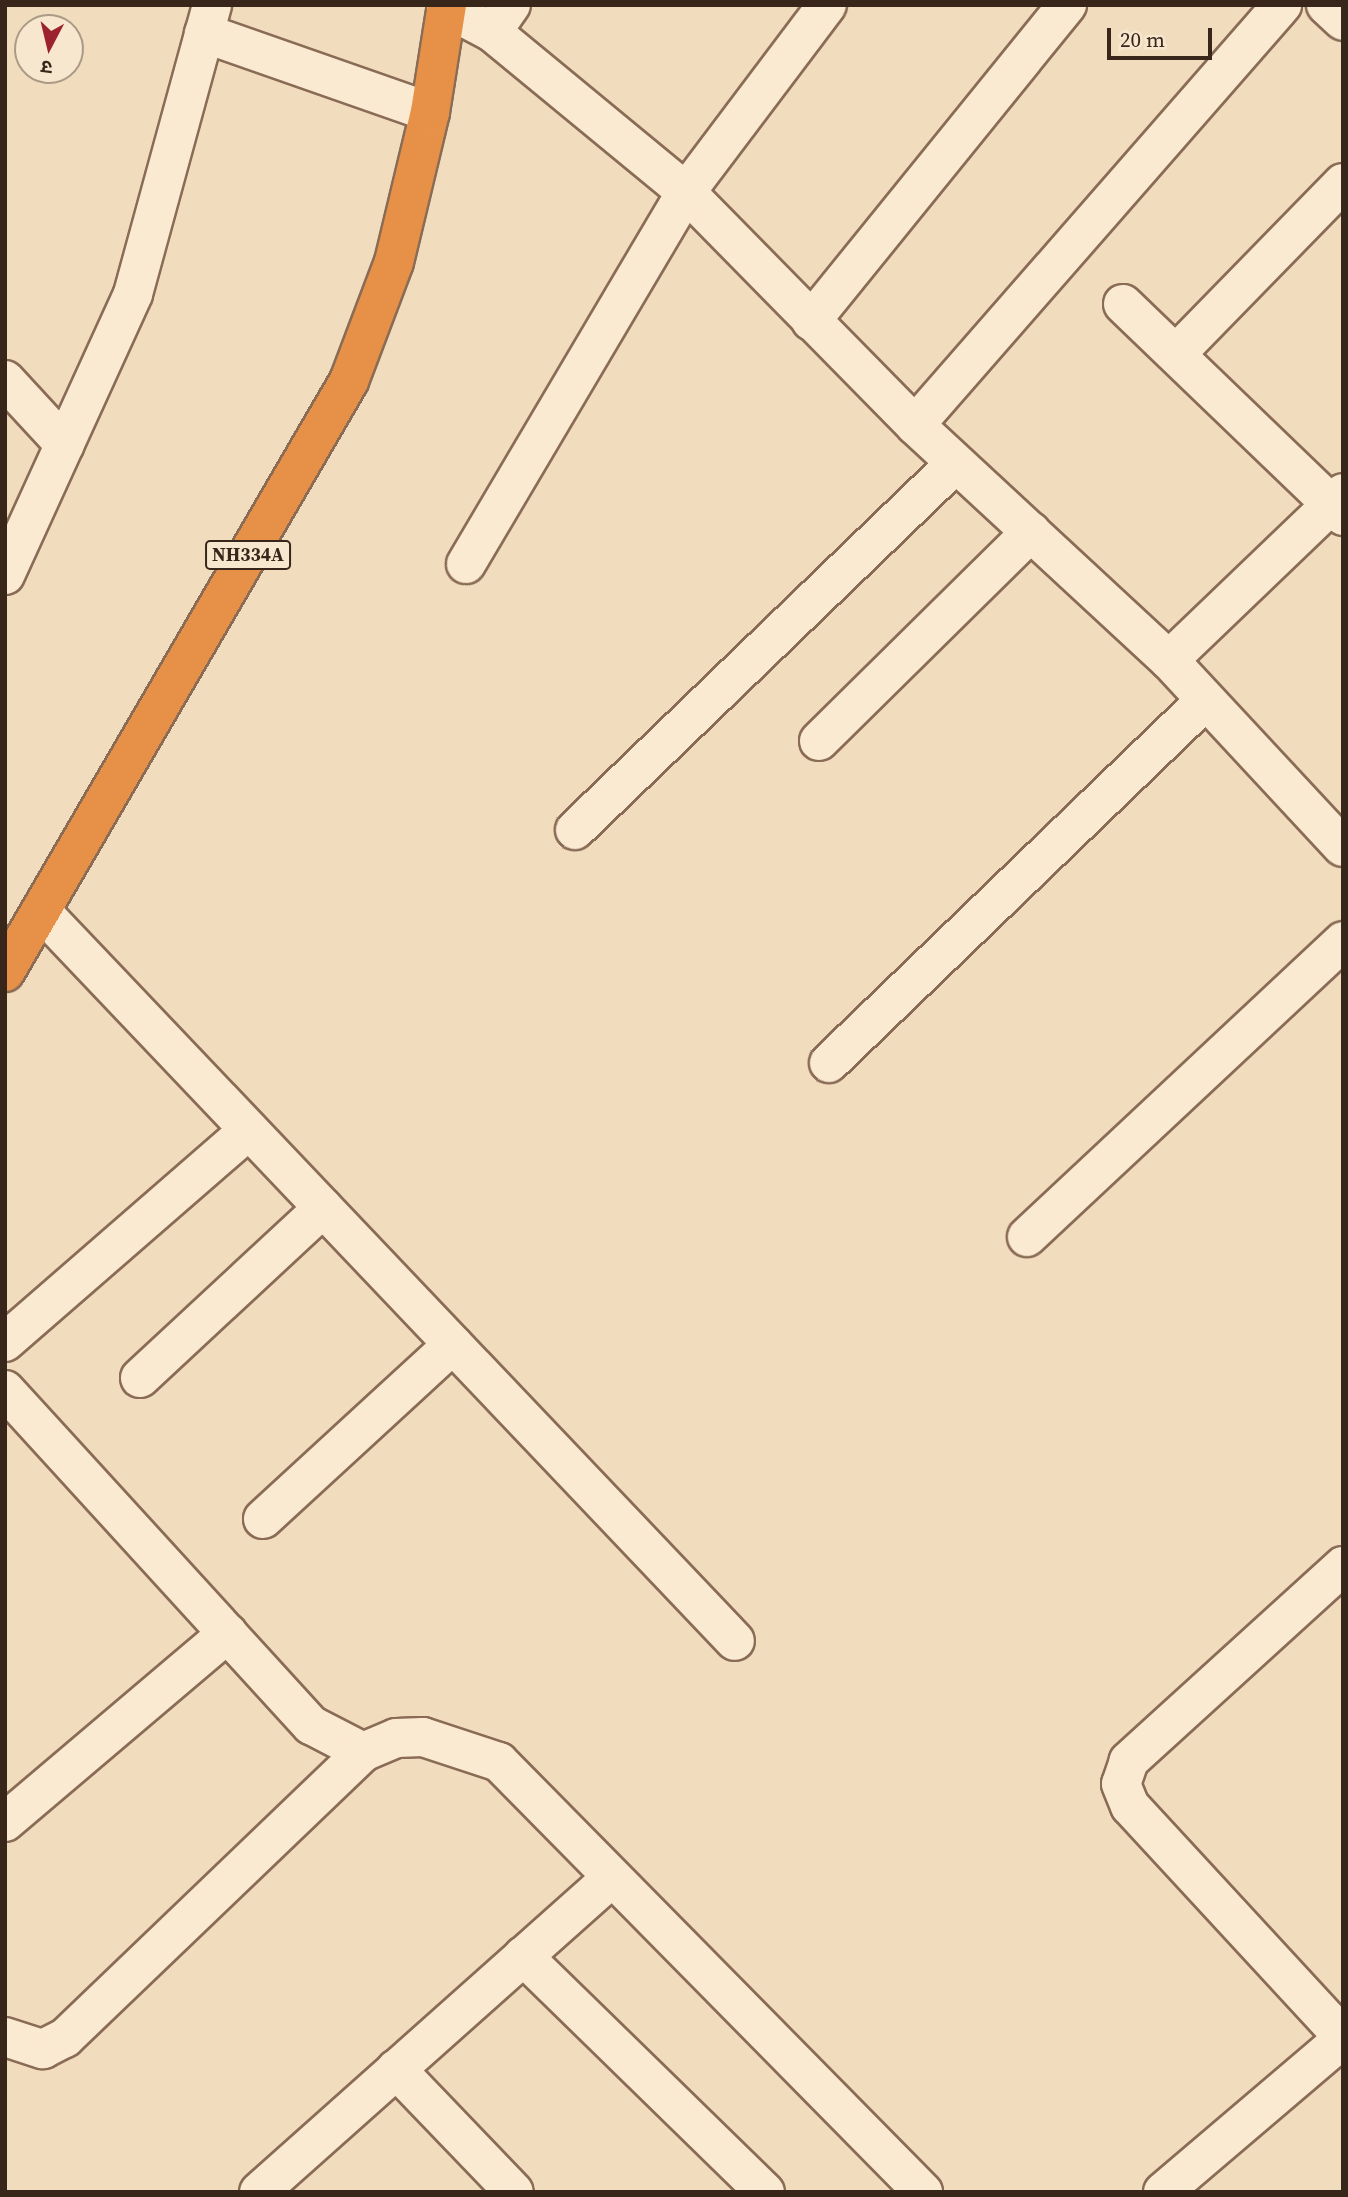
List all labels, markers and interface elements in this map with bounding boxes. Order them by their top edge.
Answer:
north arrow [14,14,84,84]
scale bar [1110,14,1215,58]
text: 20 m [1120,25,1165,54]
text: उ [40,54,54,81]
road number: NH334A [204,540,292,570]

